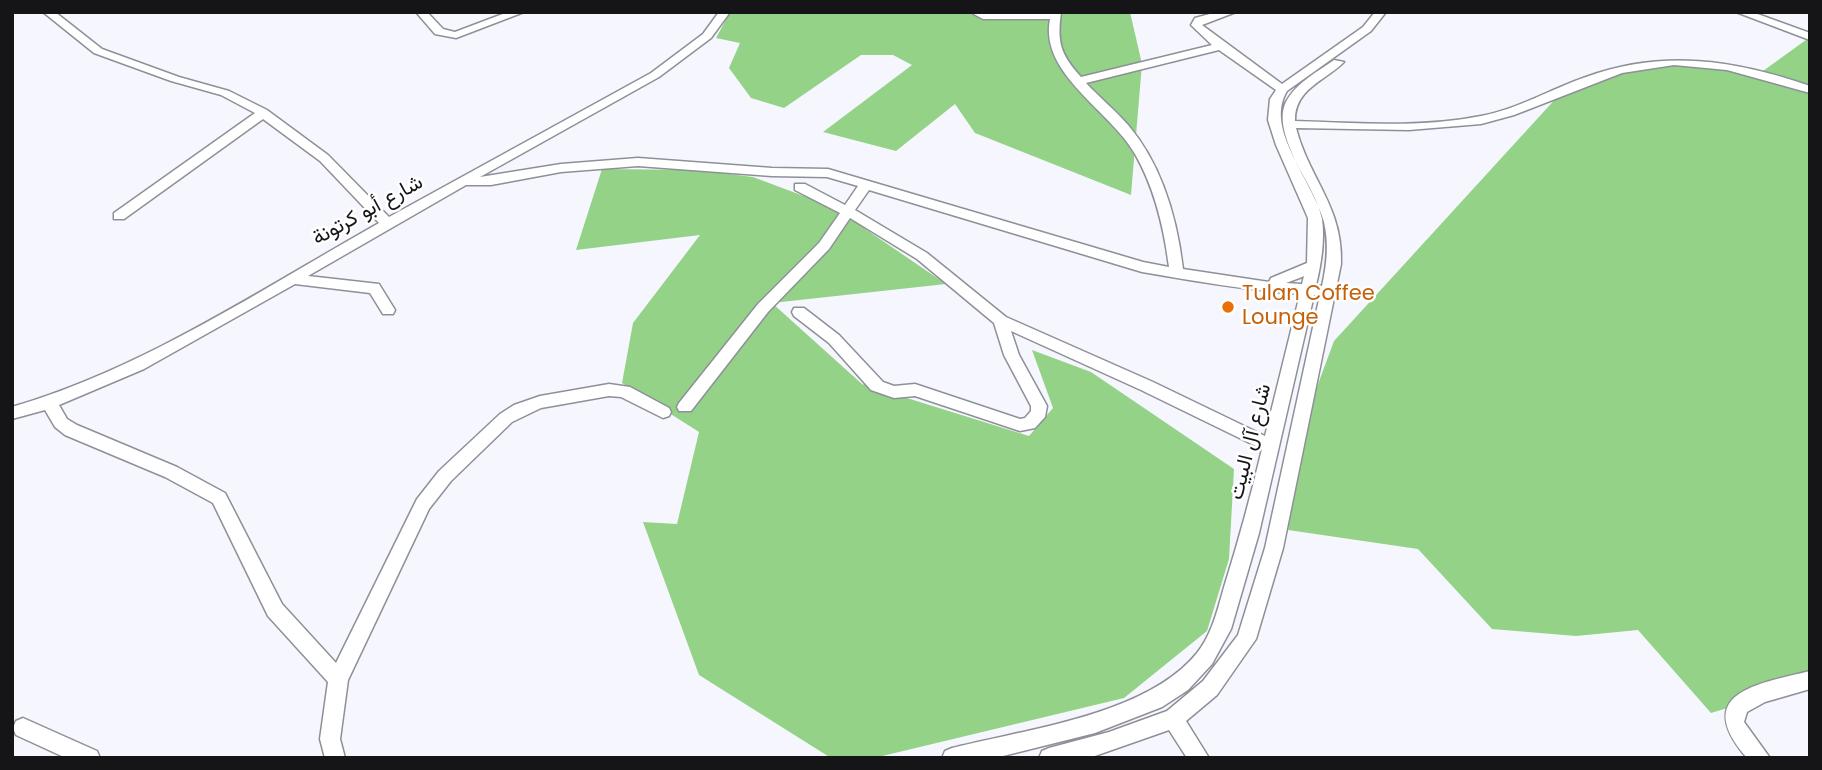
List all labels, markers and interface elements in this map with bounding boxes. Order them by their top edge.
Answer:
street label: شارع أبو كرتونة [308,170,428,252]
place label: Tulan Coffee Lounge [1242,282,1375,332]
marker: Tulan Coffee Lounge [1220,299,1236,315]
street label: شارع آل البيت [1224,381,1278,503]

